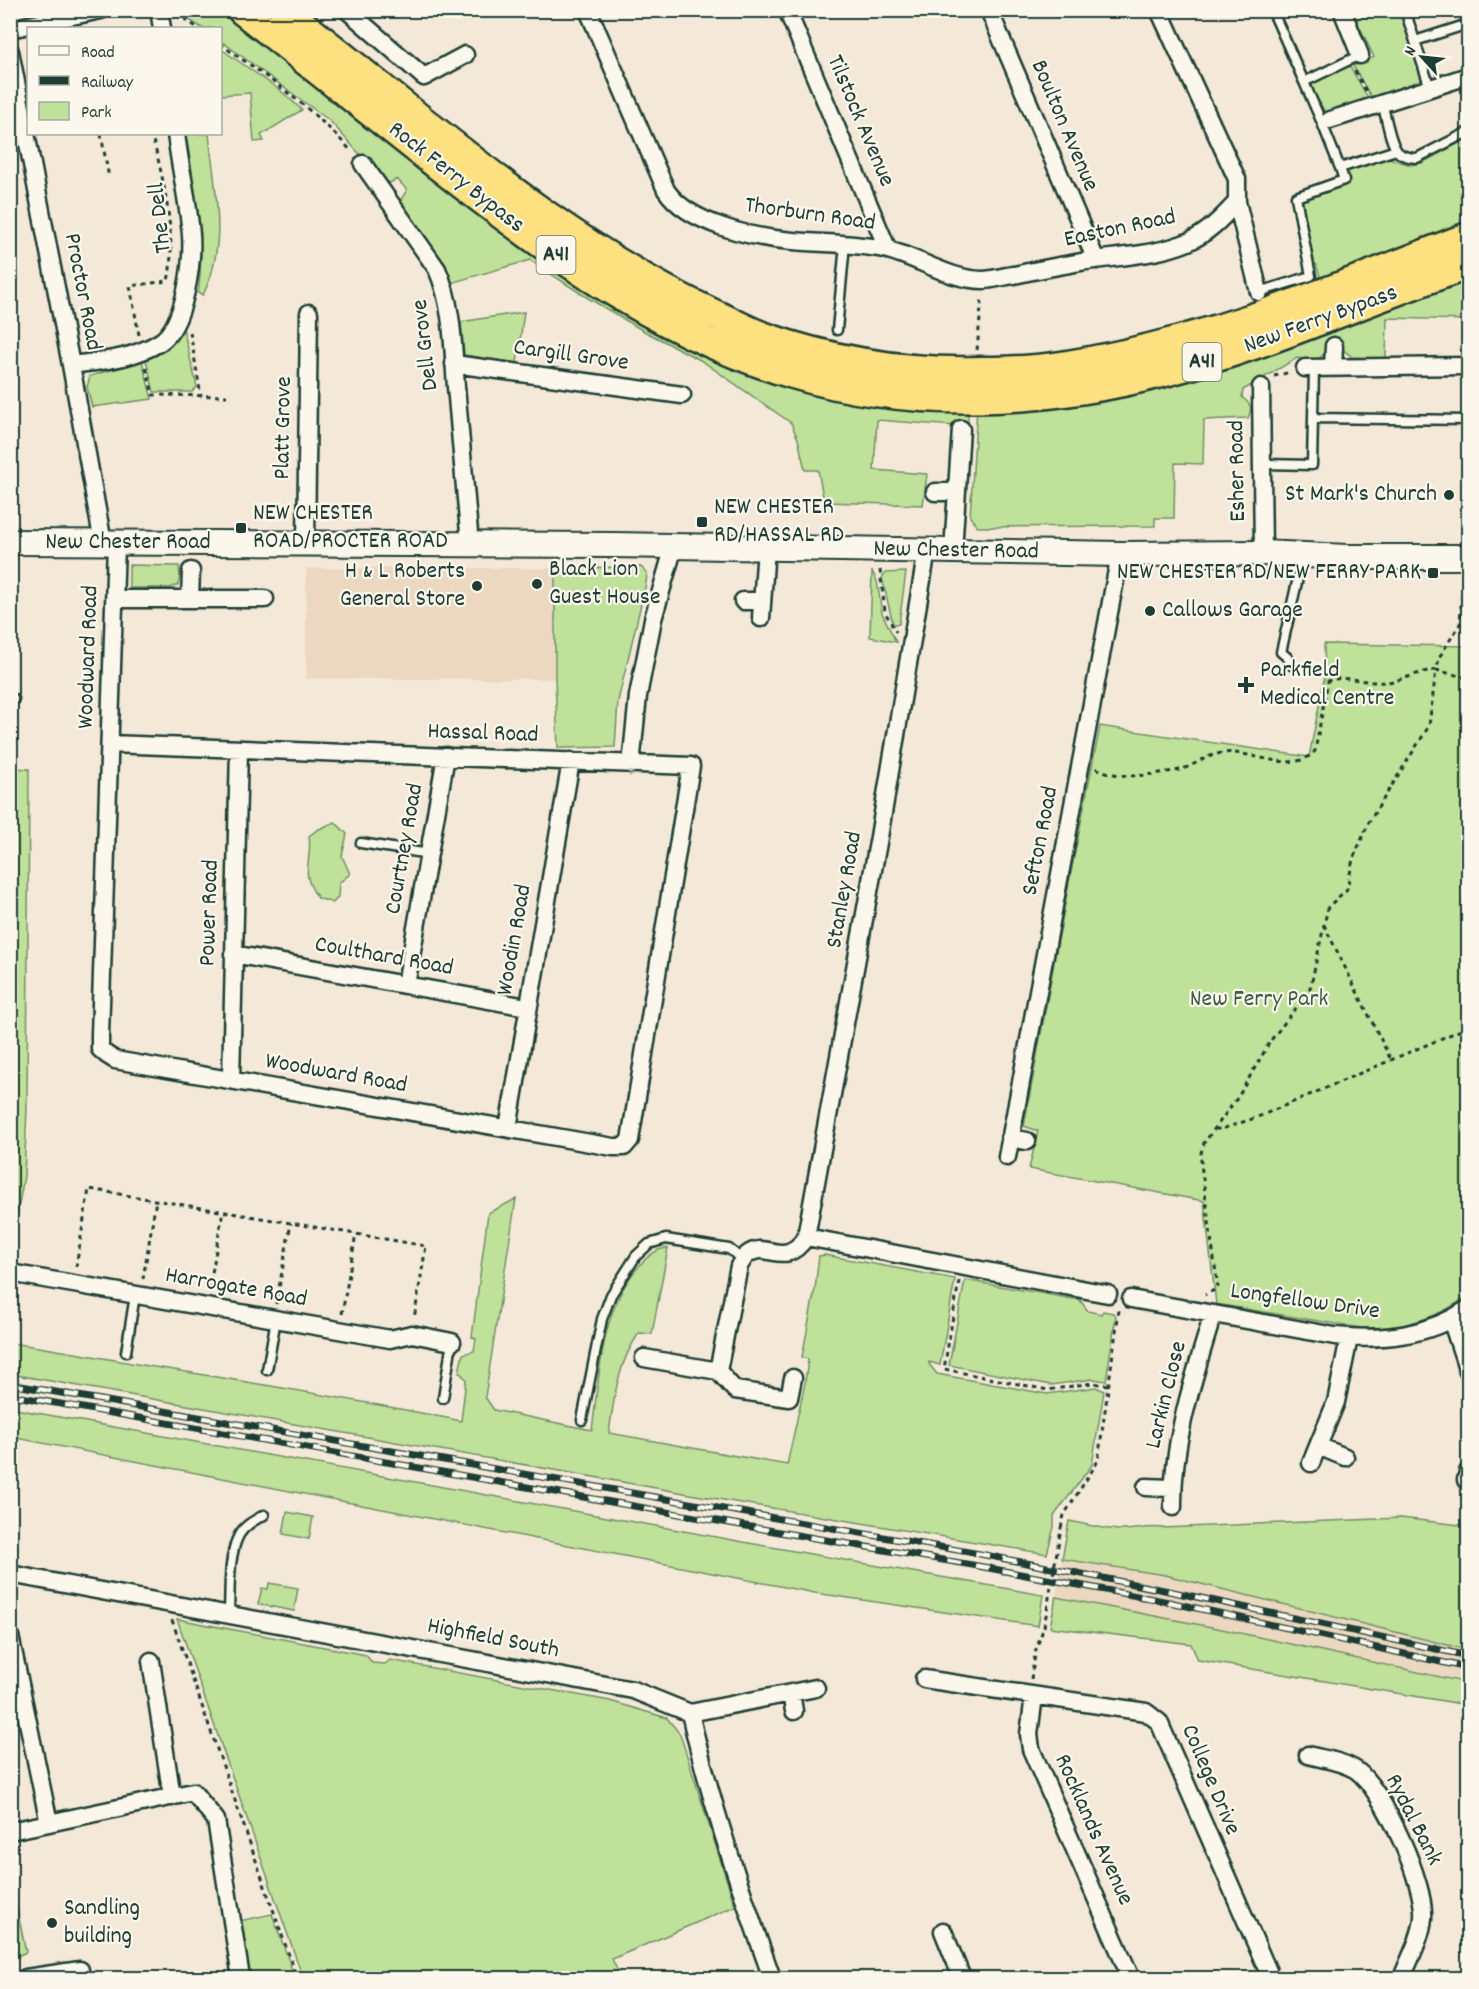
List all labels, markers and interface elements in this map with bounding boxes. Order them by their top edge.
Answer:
legend [27,27,222,135]
north arrow [1392,27,1452,87]
text: Road [81,41,115,66]
text: N [1399,42,1423,60]
street label: Tilstock Avenue [817,50,903,192]
street label: Boulton Avenue [1021,55,1107,197]
text: Railway [81,71,134,96]
text: Park [81,101,112,126]
street label: Rock Ferry Bypass [380,114,532,242]
street label: The Dell [140,181,182,255]
street label: Thorburn Road [743,189,877,241]
street label: Easton Road [1061,201,1179,257]
street label: Proctor Road [54,230,110,354]
road number: A41 [536,236,576,274]
street label: New Ferry Bypass [1239,276,1403,364]
street label: Dell Grove [404,297,448,393]
street label: Cargill Grove [511,331,631,381]
road number: A41 [1182,343,1222,381]
street label: Platt Grove [266,376,302,480]
street label: Esher Road [1220,420,1256,522]
place label: St Mark's Church [1285,478,1437,512]
marker: St Mark's Church [1442,488,1456,502]
place label: NEW CHESTER RD/HASSAL RD [714,491,844,553]
place label: NEW CHESTER ROAD/PROCTER ROAD [253,497,448,559]
marker: NEW CHESTER RD/HASSAL RD [695,515,709,529]
marker: NEW CHESTER ROAD/PROCTER ROAD [234,521,248,535]
street label: New Chester Road [45,526,211,560]
street label: New Chester Road [873,533,1039,569]
place label: Black Lion Guest House [549,553,660,615]
place label: H & L Roberts General Store [340,555,465,617]
place label: NEW CHESTER RD/NEW FERRY PARK [1117,556,1421,590]
marker: NEW CHESTER RD/NEW FERRY PARK [1426,566,1440,580]
marker: Black Lion Guest House [530,577,544,591]
marker: H & L Roberts General Store [470,579,484,593]
street label: Woodward Road [70,585,108,729]
place label: Callows Garage [1162,594,1303,628]
marker: Callows Garage [1143,604,1157,618]
place label: Parkfield Medical Centre [1260,654,1394,716]
marker: Parkfield Medical Centre [1237,676,1255,694]
street label: Hassal Road [427,715,539,753]
street label: Courtney Road [377,781,433,917]
street label: Sefton Road [1014,783,1068,899]
street label: Stanley Road [818,829,872,951]
street label: Power Road [191,859,229,967]
street label: Woodin Road [489,882,541,998]
street label: Coulthard Road [312,928,456,986]
park label: New Ferry Park [1190,983,1328,1017]
street label: Woodward Road [262,1045,410,1103]
street label: Harrogate Road [162,1259,310,1317]
street label: Longfellow Drive [1228,1275,1382,1329]
street label: Larkin Close [1137,1338,1197,1452]
street label: Highfield South [424,1610,562,1668]
street label: College Drive [1171,1719,1249,1841]
street label: Rocklands Avenue [1044,1749,1142,1911]
street label: Rydal Bank [1375,1768,1451,1872]
place label: Sandling building [64,1892,140,1954]
marker: Sandling building [45,1916,59,1930]

